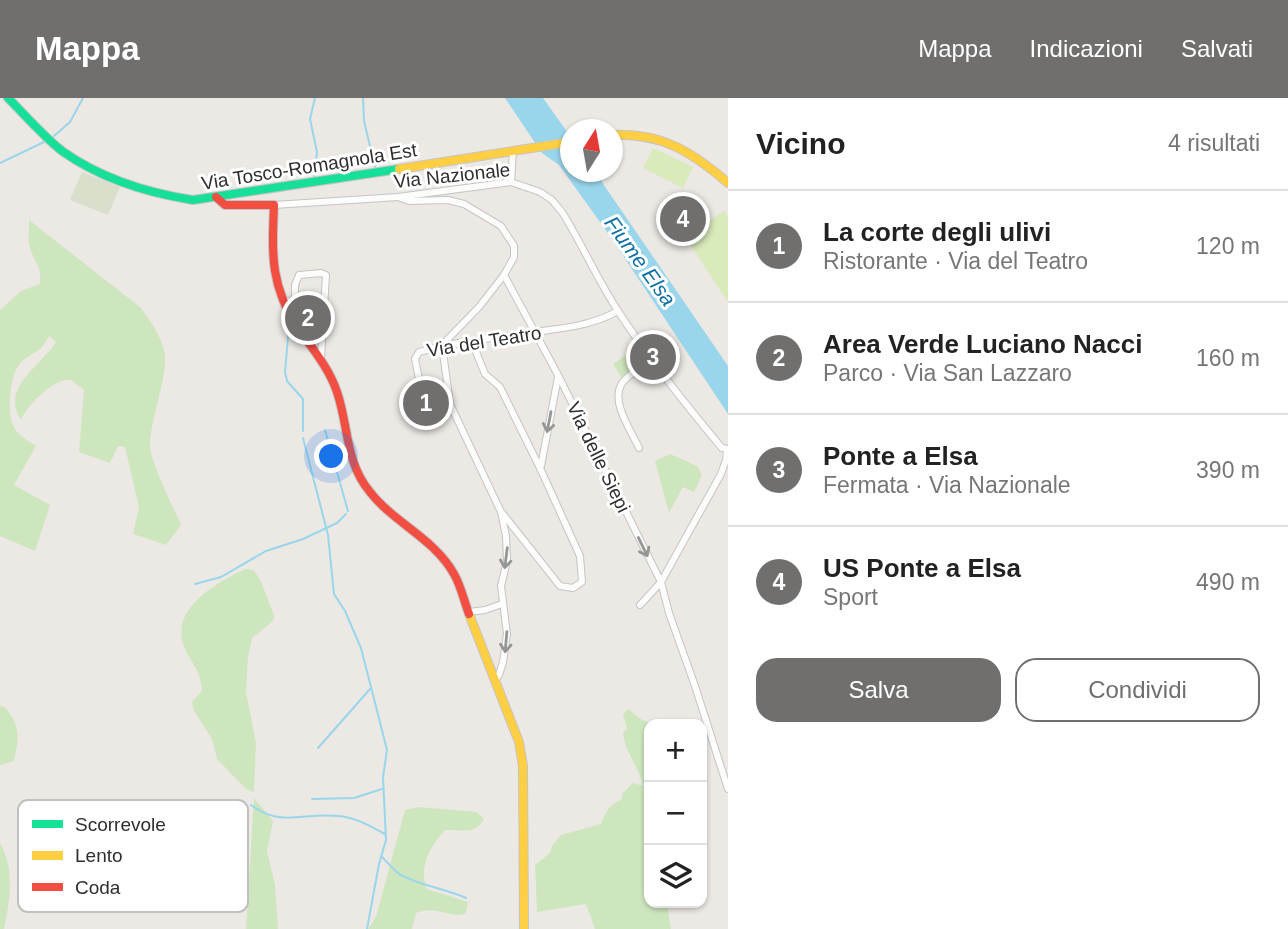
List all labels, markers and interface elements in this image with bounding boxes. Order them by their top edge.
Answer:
text: Mappa [35,30,140,67]
text: Mappa [918,35,992,62]
text: Indicazioni [1030,35,1143,62]
text: Salvati [1181,35,1253,62]
north arrow [560,119,623,182]
text: Vicino [756,127,845,160]
text: 4 risultati [1168,130,1260,156]
street label: Via Tosco-Romagnola Est [200,139,419,194]
street label: Via Nazionale [393,159,511,192]
pin: 4 [660,193,706,245]
water label: Fiume Elsa [600,211,681,310]
text: La corte degli ulivi [823,217,1051,247]
text: 1 [773,233,785,259]
text: 120 m [1196,233,1260,259]
text: Ristorante · Via del Teatro [823,248,1088,274]
pin: 2 [285,292,331,344]
street label: Via del Teatro [425,322,543,361]
text: Area Verde Luciano Nacci [823,329,1142,359]
pin: 3 [630,331,676,383]
text: 2 [773,345,785,371]
text: 160 m [1196,345,1260,371]
text: Parco · Via San Lazzaro [823,360,1072,386]
pin: 1 [403,377,449,429]
street label: Via delle Siepi [563,399,634,516]
one-way arrow [542,410,556,433]
your location [314,439,348,473]
text: Ponte a Elsa [823,441,978,471]
text: 3 [773,457,785,483]
text: 390 m [1196,457,1260,483]
text: Fermata · Via Nazionale [823,472,1071,498]
one-way arrow [637,536,651,556]
one-way arrow [499,546,512,569]
text: US Ponte a Elsa [823,553,1021,583]
text: 4 [773,569,785,595]
text: 490 m [1196,569,1260,595]
text: Sport [823,584,878,610]
one-way arrow [499,630,512,653]
button: Salva [756,658,1001,722]
button: Condividi [1015,658,1260,722]
map controls [644,719,707,908]
button: + [644,719,707,782]
button: − [644,782,707,845]
legend [18,800,248,912]
text: Scorrevole [75,814,166,835]
text: Lento [75,845,123,866]
button: layers [644,845,707,908]
text: Coda [75,877,121,898]

